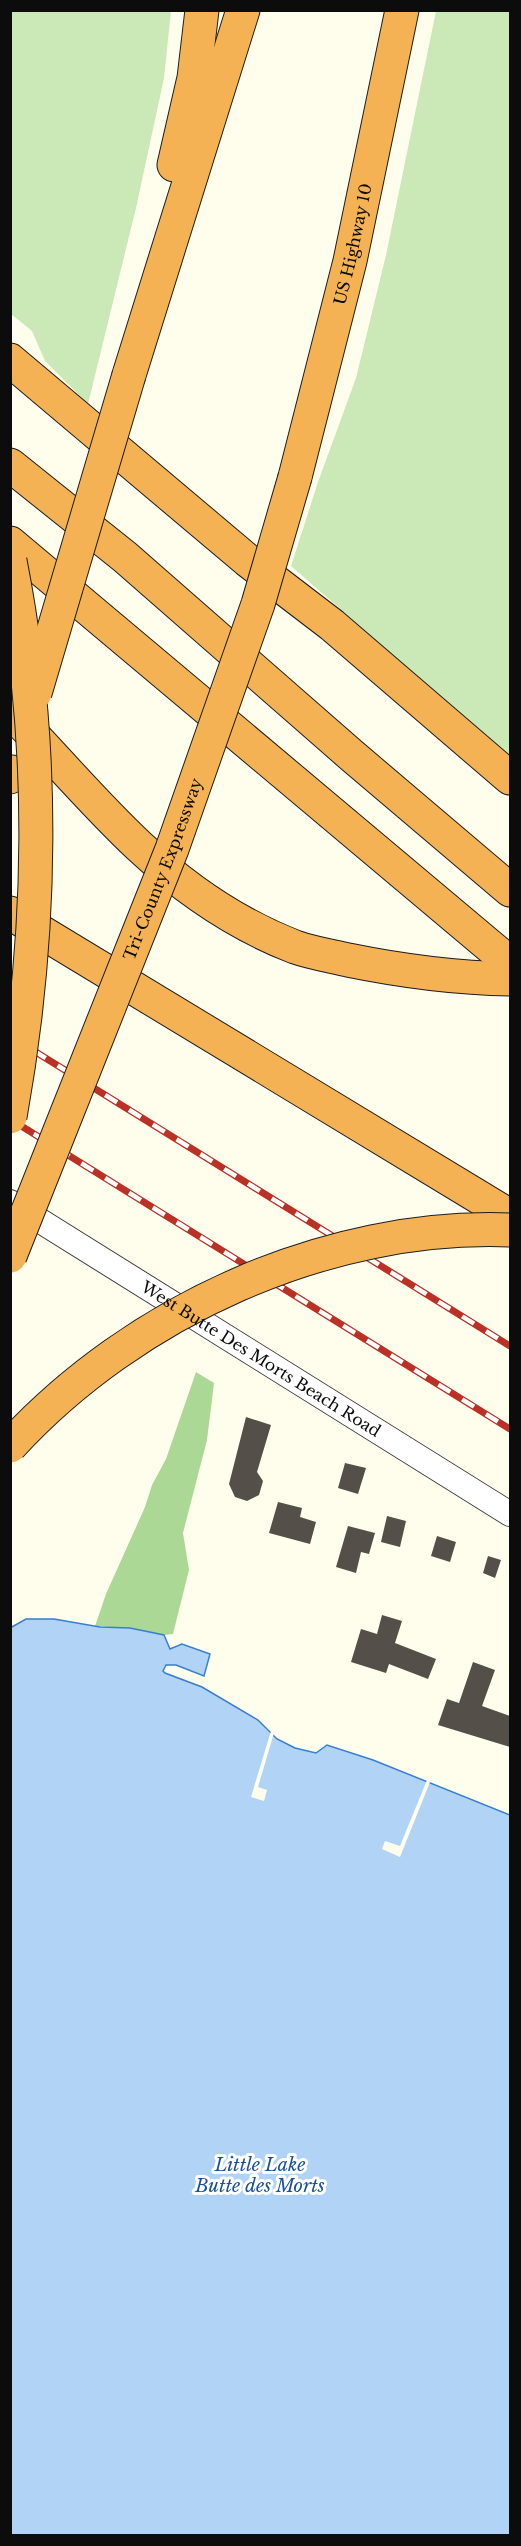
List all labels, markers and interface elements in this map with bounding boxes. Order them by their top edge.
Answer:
street label: US Highway 10 [329,181,376,307]
street label: Tri-County Expressway [119,775,206,963]
street label: West Butte Des Morts Beach Road [137,1276,385,1441]
water label: Little Lake Butte des Morts [194,2154,325,2197]

